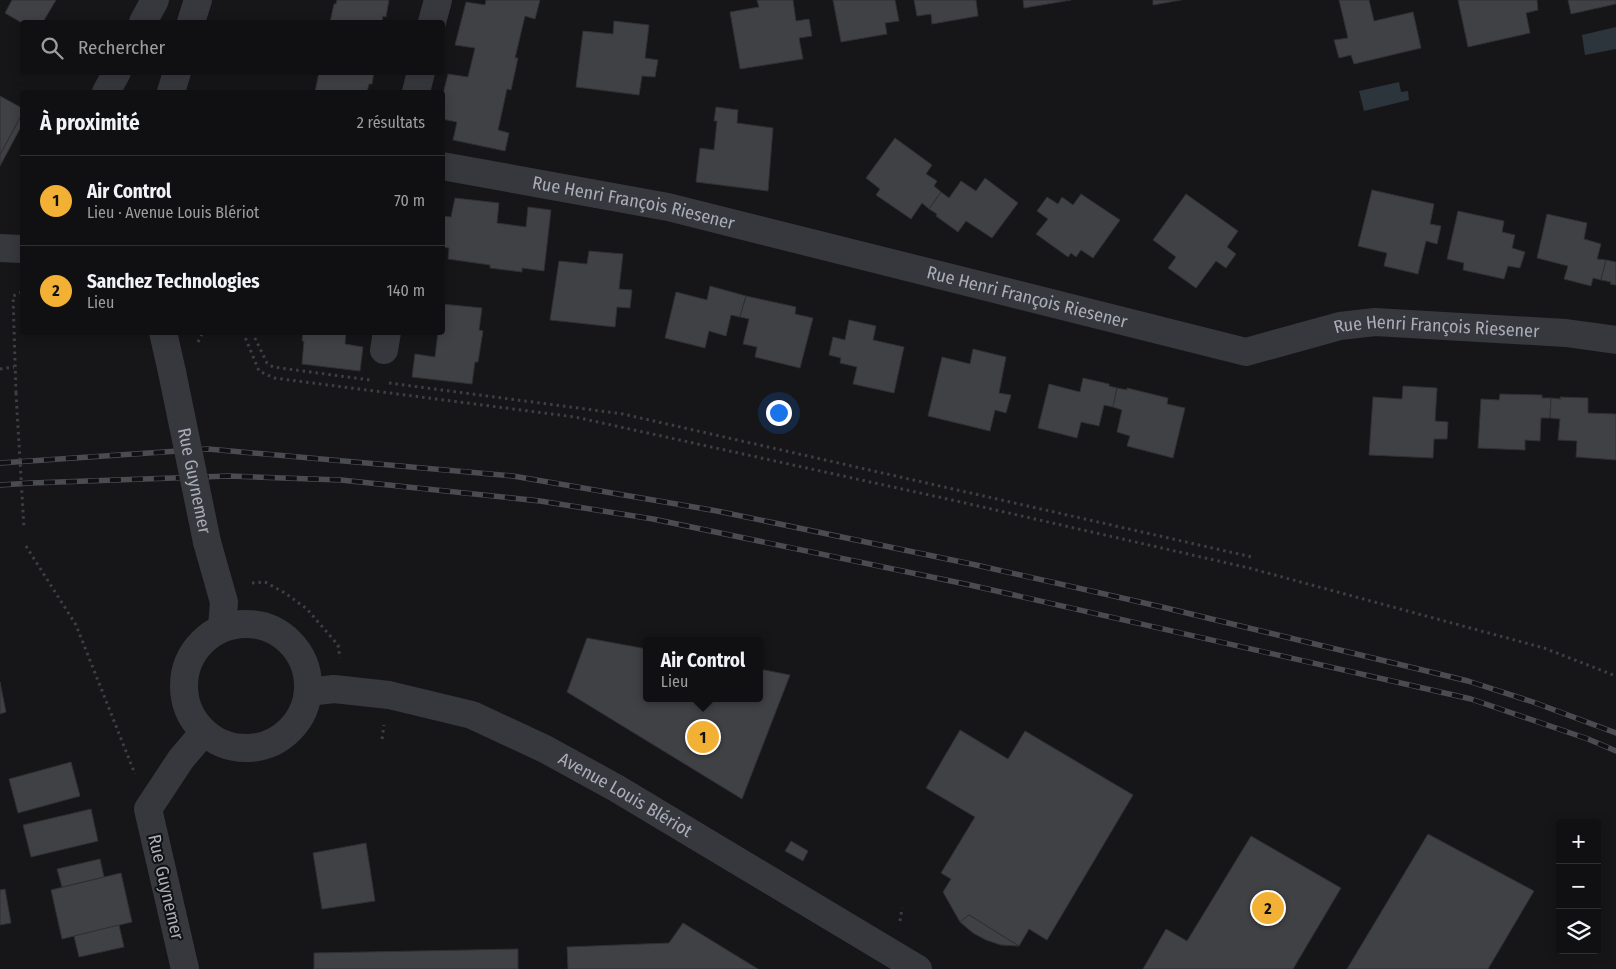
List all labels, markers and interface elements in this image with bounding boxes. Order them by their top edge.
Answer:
search box [20,20,445,75]
icon: search [38,34,66,62]
text: Rechercher [78,36,165,59]
text: À proximité [40,110,140,136]
text: 2 résultats [357,113,425,132]
street label: Rue Henri François Riesener [531,172,738,234]
text: Air Control [87,180,171,203]
text: 1 [53,191,59,210]
text: 70 m [394,191,425,210]
text: Lieu · Avenue Louis Blériot [87,203,259,222]
street label: Rue Henri François Riesener [925,261,1130,333]
text: Sanchez Technologies [87,270,260,293]
text: 2 [52,281,60,300]
text: 140 m [387,281,425,300]
text: Lieu [87,293,114,312]
street label: Rue Henri François Riesener [1331,311,1541,342]
your location [766,400,792,426]
street label: Rue Guynemer [173,426,216,536]
popup [643,637,763,702]
text: Air Control [661,649,745,672]
text: Lieu [661,672,688,691]
pin: 1 [687,718,719,756]
street label: Avenue Louis Blériot [555,748,696,842]
map controls [1556,819,1601,954]
button: + [1556,819,1601,864]
street label: Rue Guynemer [143,832,189,943]
button: − [1556,864,1601,909]
pin: 2 [1252,889,1284,927]
button: layers [1556,909,1601,954]

